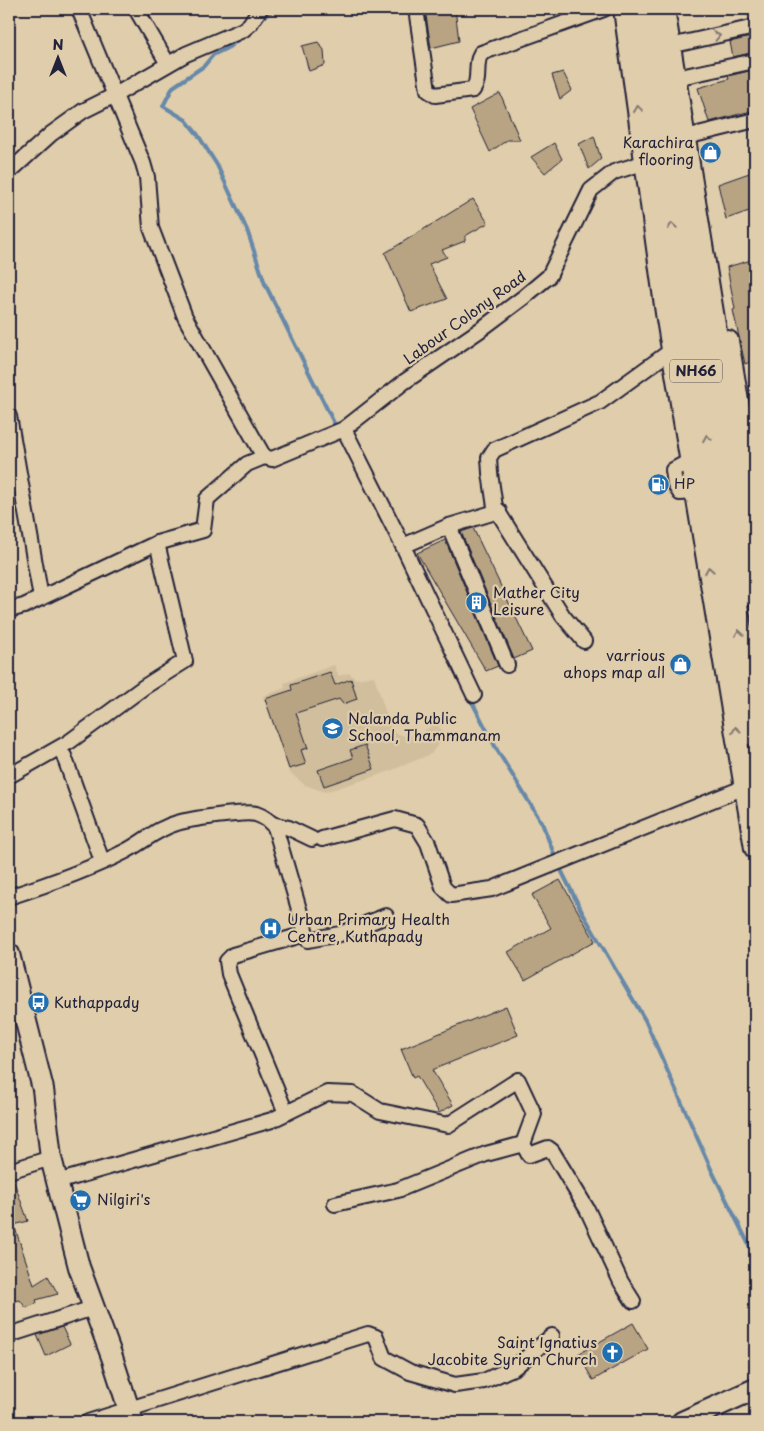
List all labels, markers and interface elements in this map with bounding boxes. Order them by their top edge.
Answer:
one-way arrow [713,31,722,42]
north arrow [32,32,82,82]
text: N [52,34,64,55]
one-way arrow [633,104,644,112]
place label: Karachira flooring [623,130,695,170]
shop icon: Karachira flooring [698,140,722,164]
one-way arrow [668,222,678,231]
street label: Labour Colony Road [398,264,530,369]
road number: NH66 [670,360,722,382]
one-way arrow [702,434,712,443]
place label: HP [674,471,695,494]
fuel station icon: HP [646,472,670,496]
one-way arrow [705,566,715,574]
place label: Mather City Leisure [493,580,580,620]
building icon: Mather City Leisure [465,590,489,614]
one-way arrow [734,629,744,638]
place label: varrious ahops map all [563,643,665,683]
shop icon: varrious ahops map all [669,653,693,677]
place label: Nalanda Public School, Thammanam [348,706,501,746]
school or university icon: Nalanda Public School, Thammanam [320,716,344,740]
one-way arrow [732,726,742,735]
place label: Urban Primary Health Centre, Kuthapady [287,907,450,947]
hospital icon: Urban Primary Health Centre, Kuthapady [259,917,283,941]
place label: Kuthappady [54,990,140,1013]
bus stop icon: Kuthappady [26,991,50,1015]
place label: Nilgiri's [97,1187,150,1210]
supermarket icon: Nilgiri's [69,1188,93,1212]
place label: Saint Ignatius Jacobite Syrian Church [428,1330,597,1370]
church icon: Saint Ignatius Jacobite Syrian Church [601,1340,625,1364]

